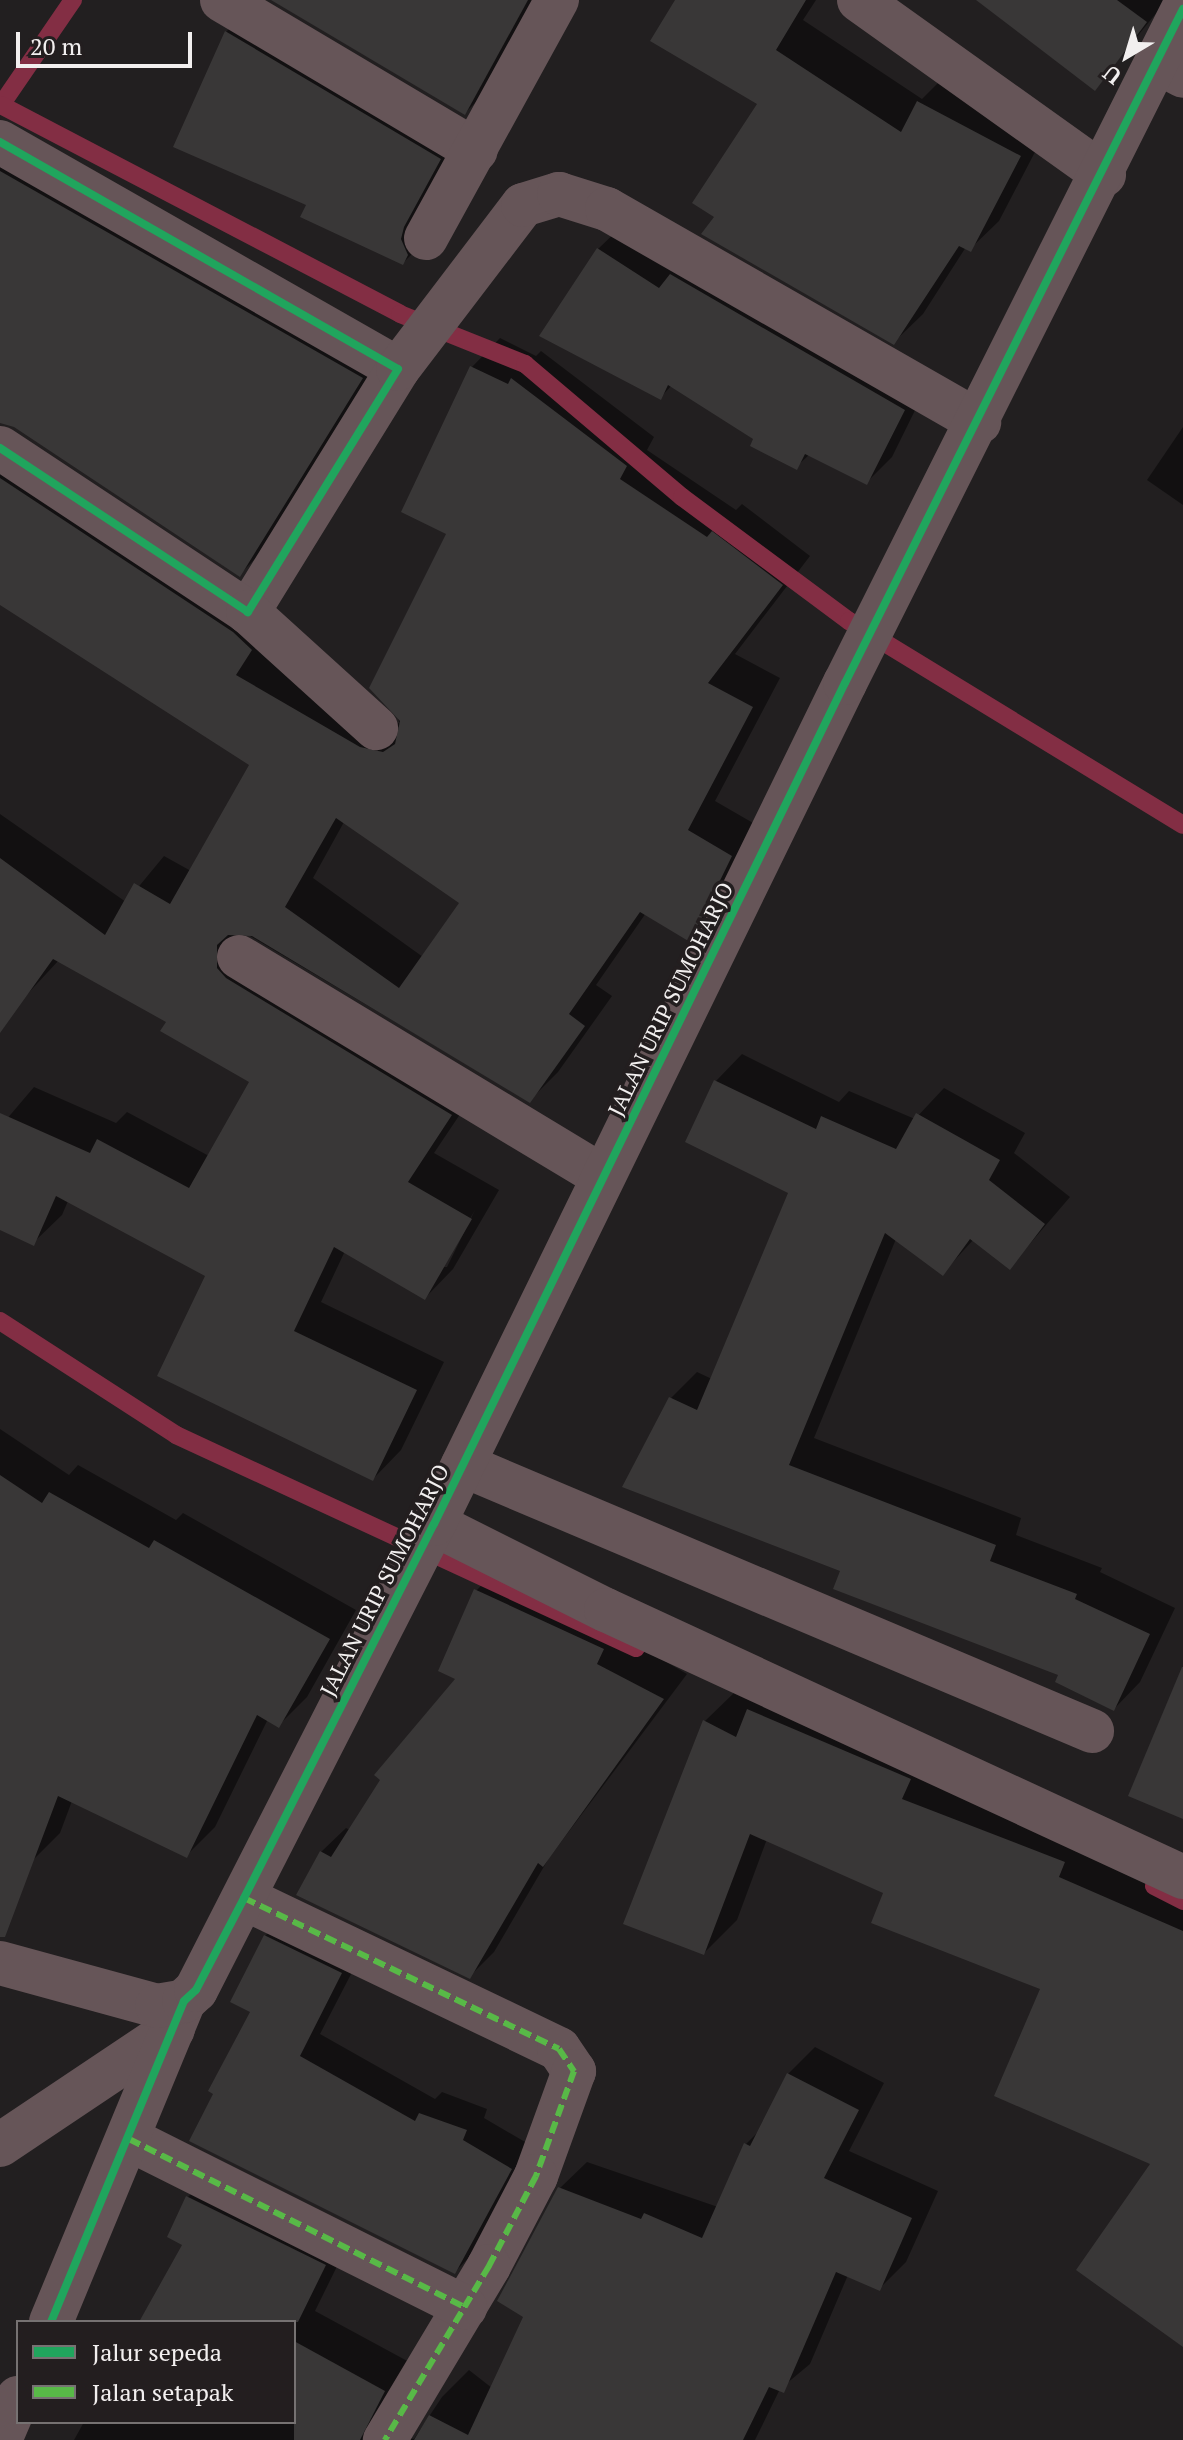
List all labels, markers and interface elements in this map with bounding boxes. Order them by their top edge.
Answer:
scale bar [20,16,196,66]
north arrow [1087,16,1167,96]
text: 20 m [30,30,82,62]
text: U [1097,59,1127,92]
street label: JALAN URIP SUMOHARJO [602,878,738,1120]
street label: JALAN URIP SUMOHARJO [314,1460,454,1700]
legend [16,2320,296,2424]
text: Jalur sepeda [92,2336,222,2368]
text: Jalan setapak [92,2376,233,2408]

